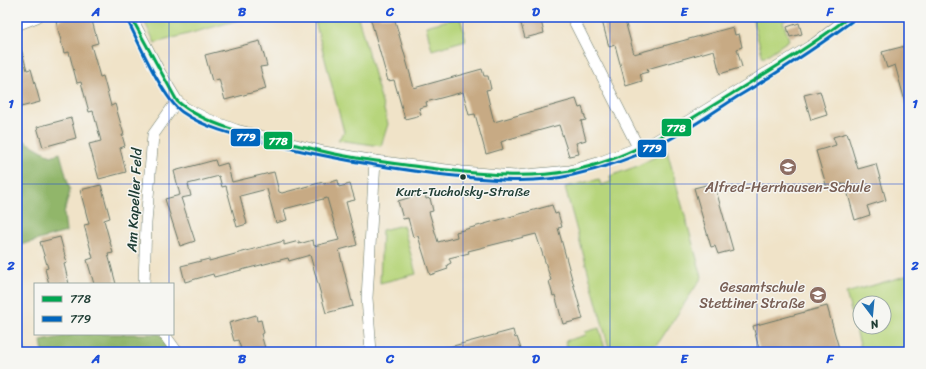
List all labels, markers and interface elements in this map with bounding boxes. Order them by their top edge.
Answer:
text: A [91,0,100,23]
text: B [238,0,247,23]
text: C [385,0,395,23]
text: D [532,0,540,23]
text: E [680,0,689,23]
text: F [825,0,834,23]
text: 1 [8,92,14,115]
text: 1 [912,92,918,115]
line badge: 778 [661,118,692,137]
text: 778 [666,119,686,138]
line badge: 779 [230,128,261,147]
text: 779 [236,128,256,147]
line badge: 778 [263,131,293,150]
text: 778 [268,132,288,151]
line badge: 779 [637,139,667,158]
text: 779 [642,139,662,158]
street label: Am Kapeller Feld [119,146,150,254]
school or university icon: Alfred-Herrhausen-Schule [778,157,798,177]
marker: Kurt-Tucholsky-Straße [458,172,468,182]
place label: Alfred-Herrhausen-Schule [704,175,871,200]
place label: Kurt-Tucholsky-Straße [396,180,530,203]
text: 2 [6,254,15,277]
text: 2 [910,254,919,277]
place label: Gesamtschule Stettiner Straße [699,275,805,316]
legend [34,283,174,335]
school or university icon: Gesamtschule Stettiner Straße [808,285,828,305]
text: 778 [70,288,91,310]
north arrow [852,295,892,335]
text: 779 [70,308,91,330]
text: N [868,314,882,334]
text: A [91,347,100,369]
text: B [238,347,247,369]
text: C [385,347,395,369]
text: D [532,347,540,369]
text: E [680,347,689,369]
text: F [825,347,834,369]

